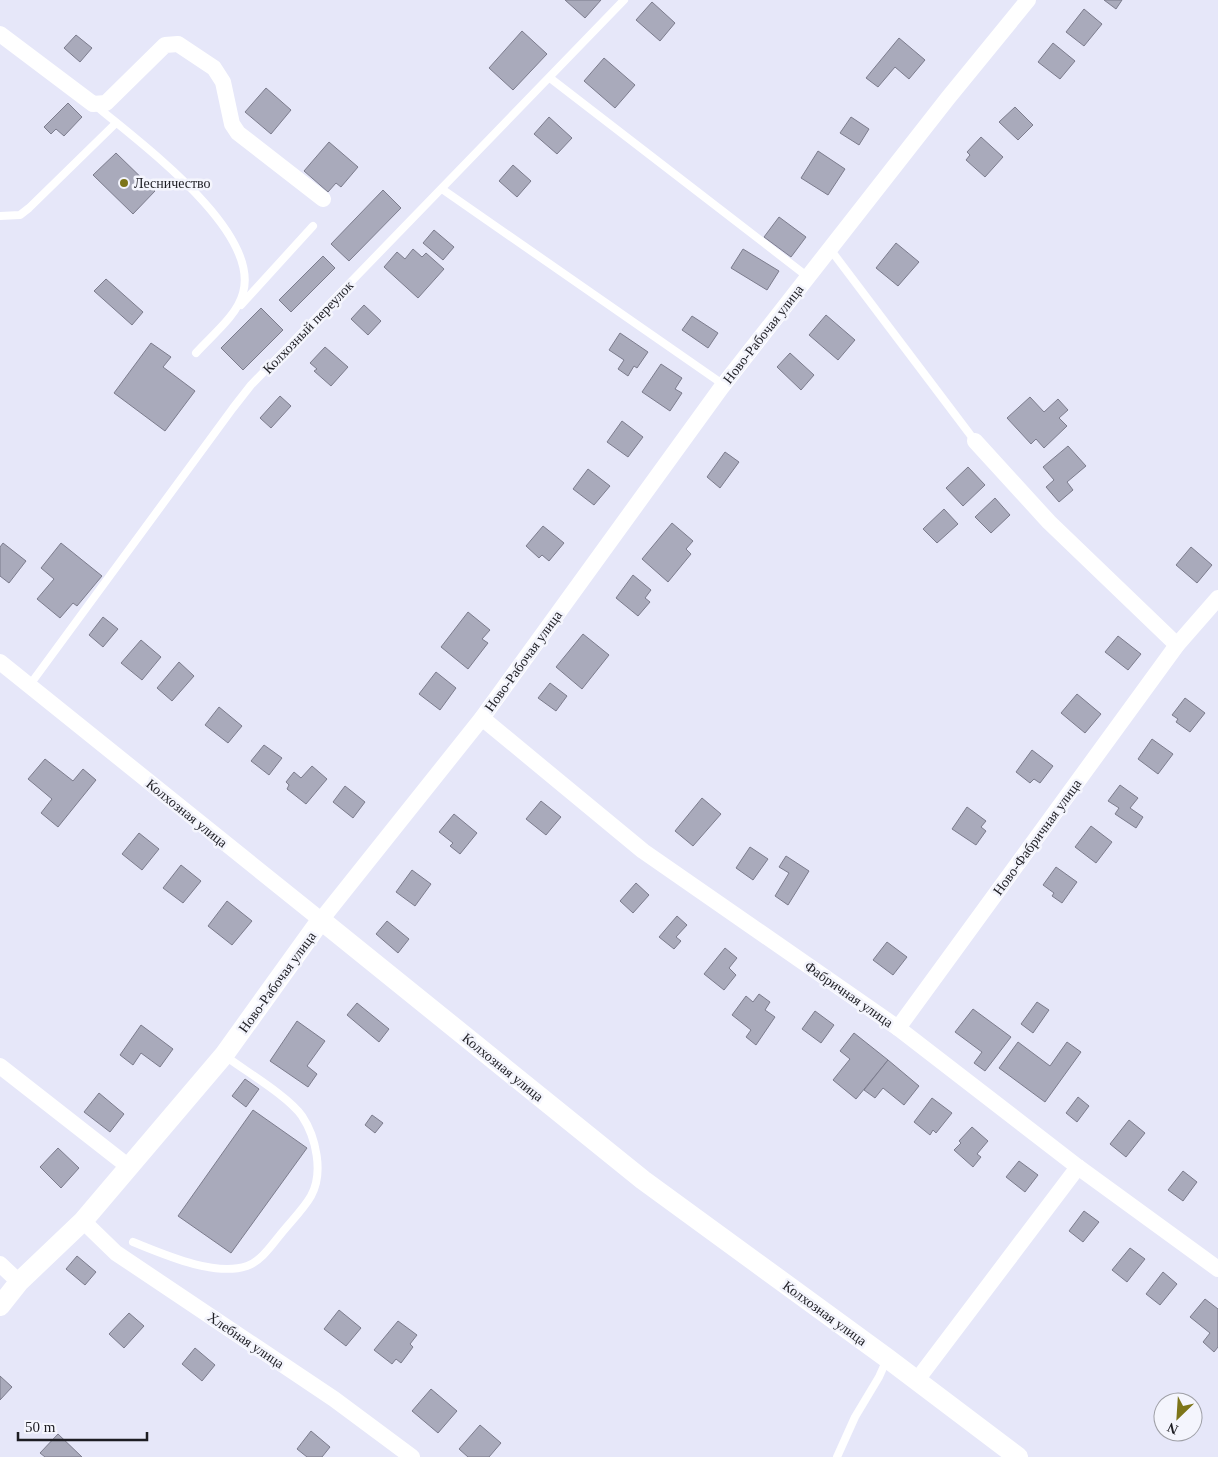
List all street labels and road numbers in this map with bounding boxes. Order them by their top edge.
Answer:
street label: Колхозный переулок [260,278,357,377]
street label: Ново-Рабочая улица [720,281,807,387]
street label: Ново-Рабочая улица [482,607,565,715]
street label: Колхозная улица [143,776,231,851]
street label: Ново-Фабричная улица [990,776,1085,898]
street label: Ново-Рабочая улица [236,928,319,1036]
street label: Фабричная улица [802,958,896,1031]
street label: Колхозная улица [459,1030,547,1105]
street label: Колхозная улица [780,1278,870,1349]
street label: Хлебная улица [205,1309,287,1372]

